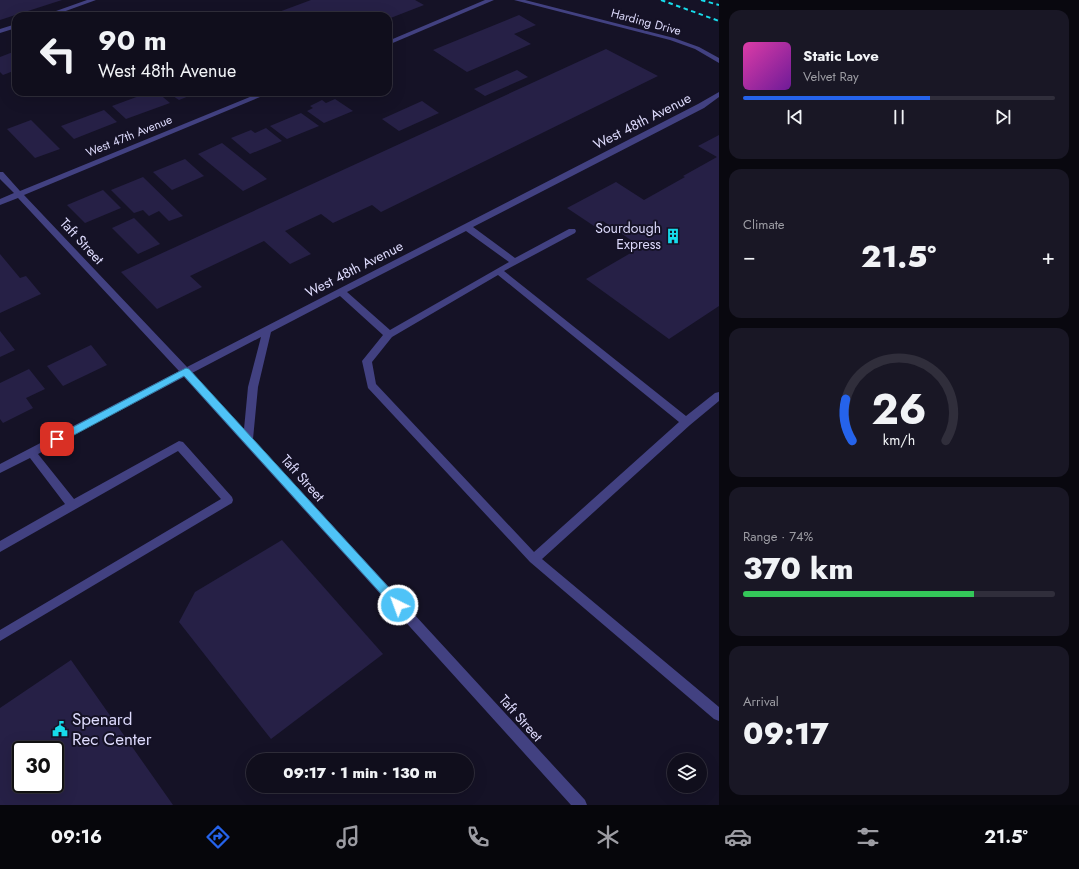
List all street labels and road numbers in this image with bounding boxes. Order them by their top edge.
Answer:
street label: Harding Drive [609,4,683,40]
street label: West 48th Avenue [590,88,694,154]
street label: West 47th Avenue [83,110,175,162]
street label: Taft Street [55,213,109,269]
street label: West 48th Avenue [302,236,406,302]
street label: Taft Street [277,450,330,506]
street label: Taft Street [495,690,548,746]

